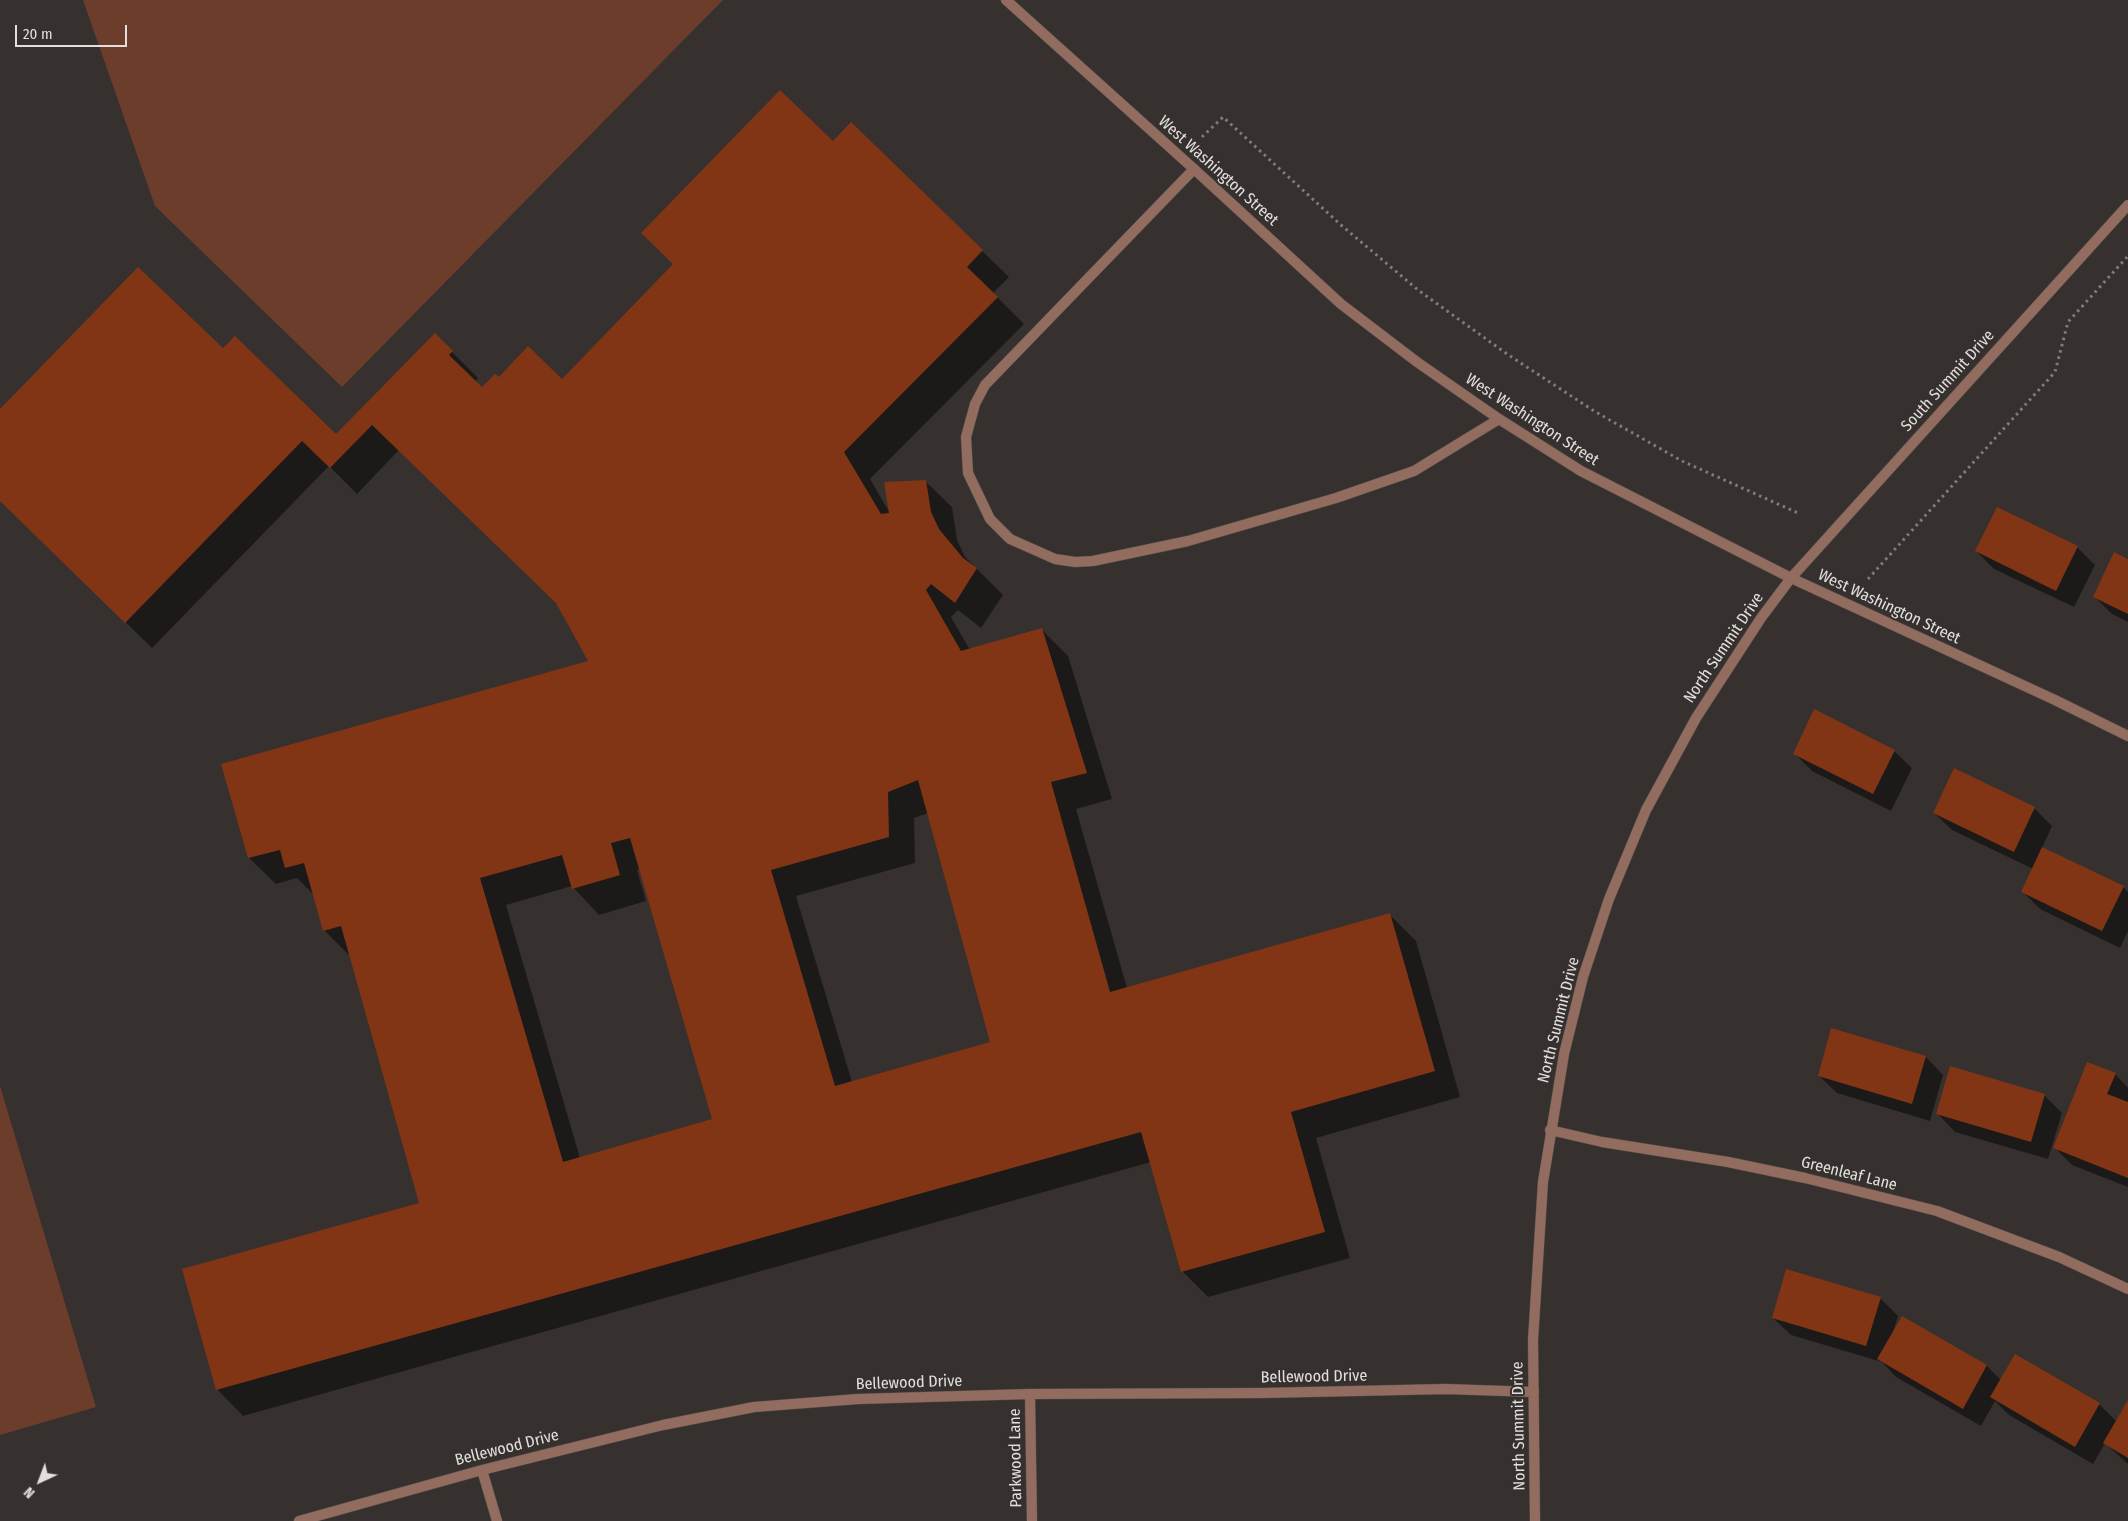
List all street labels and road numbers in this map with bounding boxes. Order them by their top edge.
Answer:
street label: West Washington Street [1154,112,1282,230]
street label: South Summit Drive [1897,326,1999,436]
street label: West Washington Street [1462,370,1602,470]
street label: West Washington Street [1815,566,1963,648]
street label: North Summit Drive [1680,589,1768,707]
street label: North Summit Drive [1534,955,1584,1085]
street label: Greenleaf Lane [1799,1153,1899,1195]
street label: North Summit Drive [1508,1361,1530,1491]
street label: Bellewood Drive [1261,1366,1367,1388]
street label: Bellewood Drive [855,1372,963,1394]
street label: Parkwood Lane [1006,1408,1026,1508]
street label: Bellewood Drive [453,1426,561,1470]

